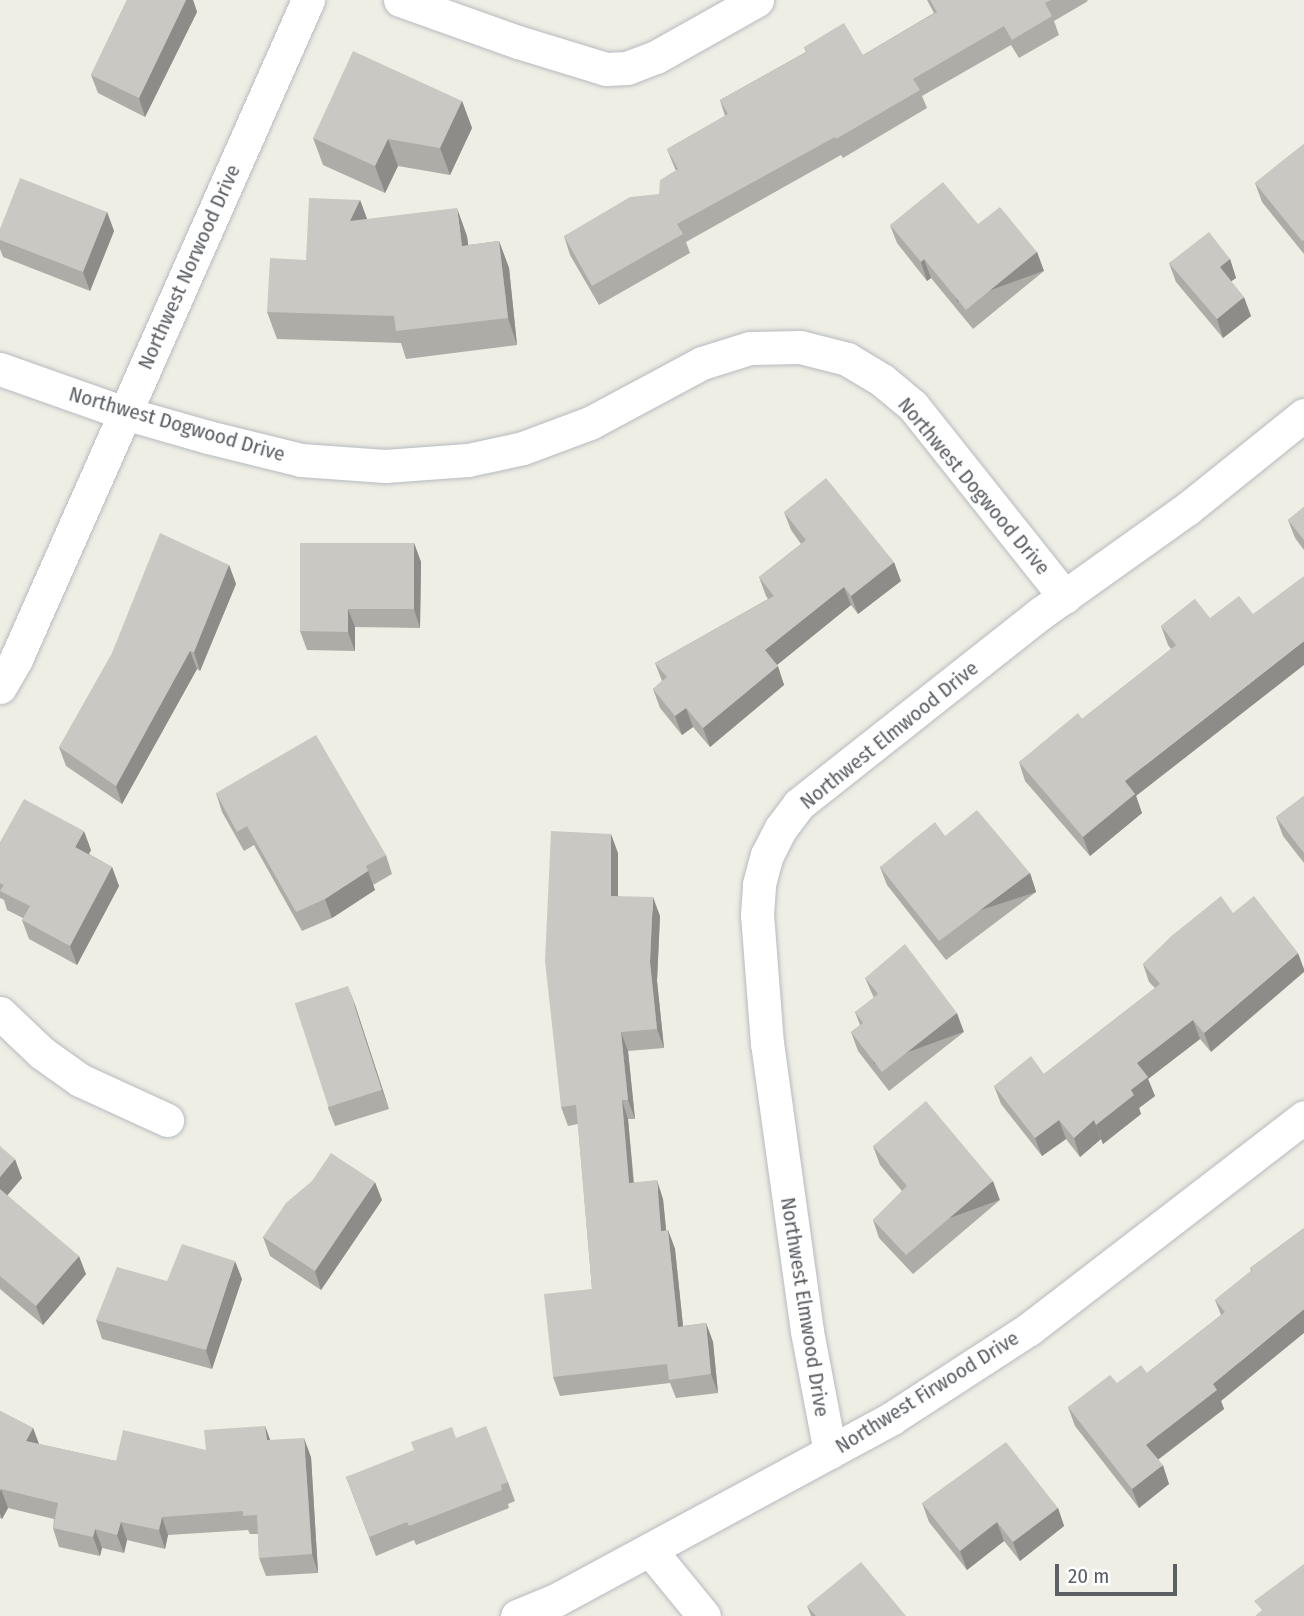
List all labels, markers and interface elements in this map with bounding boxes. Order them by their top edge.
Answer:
street label: Northwest Norwood Drive [132,161,246,373]
street label: Northwest Dogwood Drive [66,381,288,467]
street label: Northwest Dogwood Drive [892,392,1056,580]
street label: Northwest Elmwood Drive [795,655,983,815]
street label: Northwest Elmwood Drive [775,1195,835,1419]
street label: Northwest Firwood Drive [831,1325,1023,1459]
scale bar [1059,1550,1182,1594]
text: 20 m [1068,1563,1109,1589]

